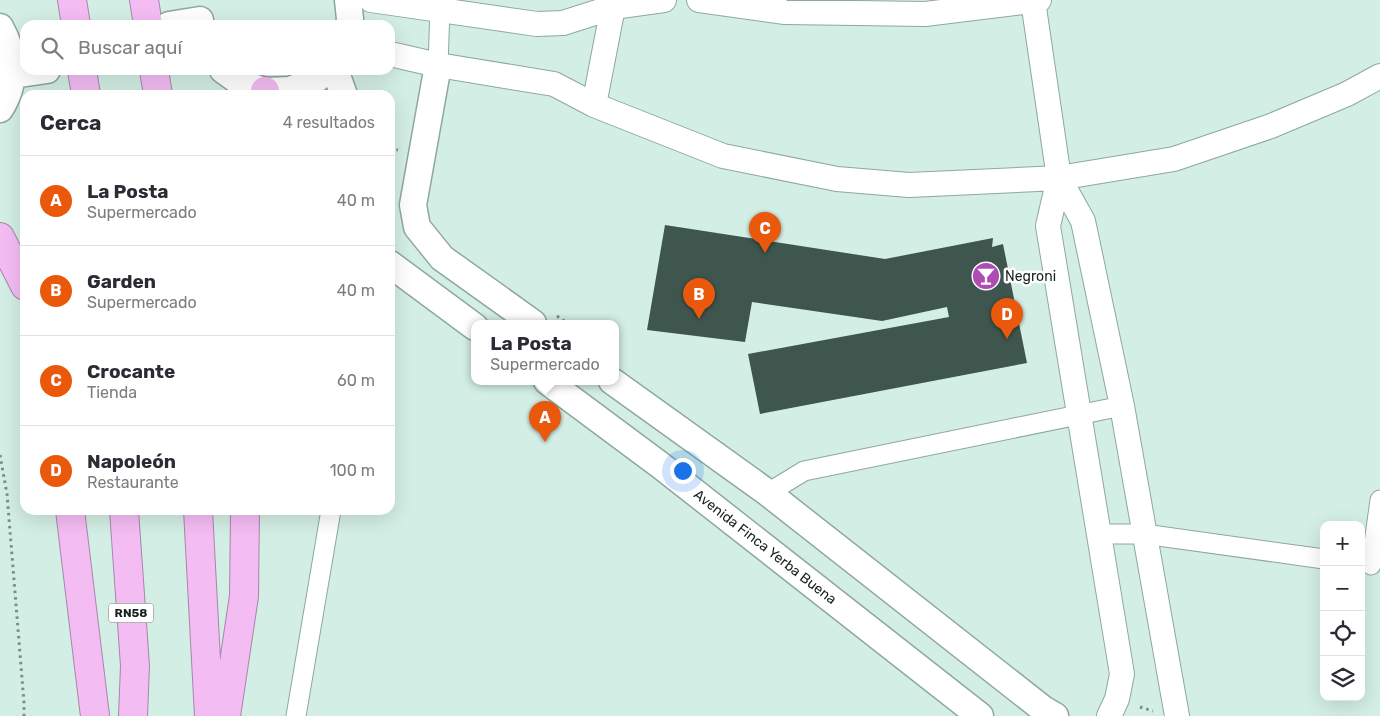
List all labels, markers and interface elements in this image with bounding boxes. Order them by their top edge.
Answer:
search box [20,20,395,75]
icon: search [38,34,66,62]
text: Buscar aquí [78,36,182,59]
text: Cerca [40,110,101,135]
text: 4 resultados [283,113,375,132]
text: La Posta [87,180,168,203]
text: A [50,191,62,210]
text: 40 m [337,191,375,210]
text: Supermercado [87,203,197,222]
pin: C [749,212,781,253]
bar icon: Negroni [971,261,1001,291]
place label: Negroni [1005,268,1056,285]
text: Garden [87,270,156,293]
pin: B [683,278,715,319]
text: B [50,281,62,300]
text: 40 m [337,281,375,300]
text: Supermercado [87,293,197,312]
pin: D [991,298,1023,339]
popup [471,320,619,385]
text: La Posta [490,332,572,355]
text: Supermercado [490,355,600,374]
text: Crocante [87,360,175,383]
text: C [50,371,62,390]
text: 60 m [337,371,375,390]
text: Tienda [87,383,137,402]
pin: A [529,401,561,442]
text: Napoleón [87,450,176,473]
your location [670,458,696,484]
text: D [50,461,62,480]
text: 100 m [330,461,375,480]
text: Restaurante [87,473,179,492]
street label: Avenida Finca Yerba Buena [690,486,840,608]
map controls [1320,521,1365,701]
button: + [1320,521,1365,566]
button: − [1320,566,1365,611]
road number: RN58 [108,604,154,622]
button: locate [1320,611,1365,656]
button: layers [1320,656,1365,701]

